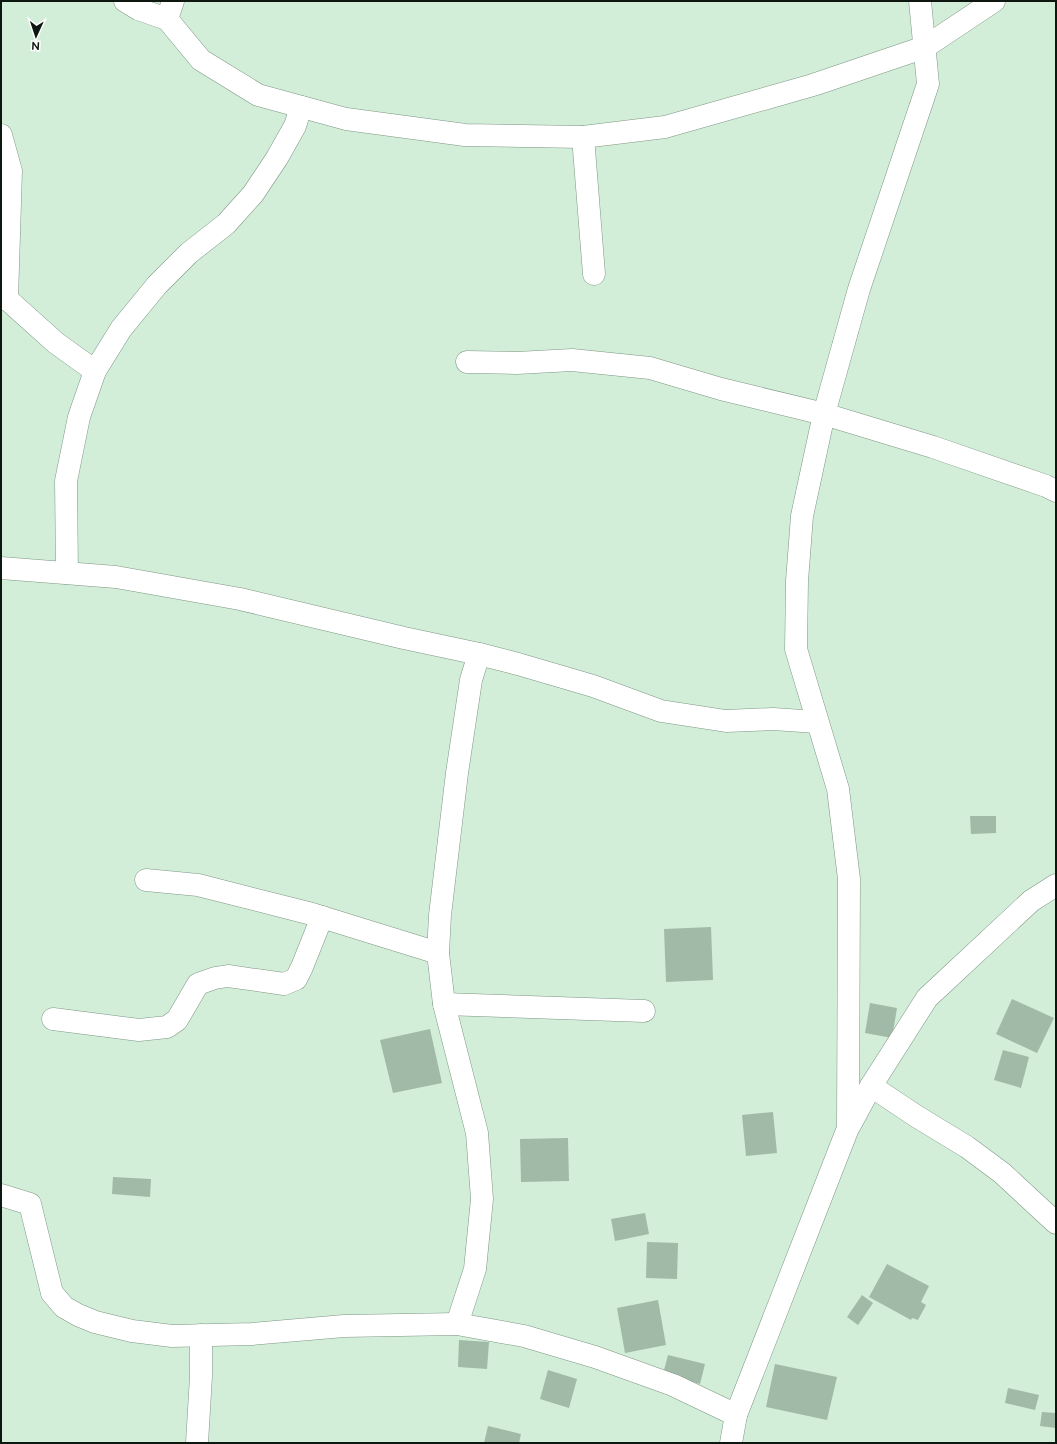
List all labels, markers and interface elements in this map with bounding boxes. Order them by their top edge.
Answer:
north arrow [16,16,56,56]
text: N [31,39,40,52]

